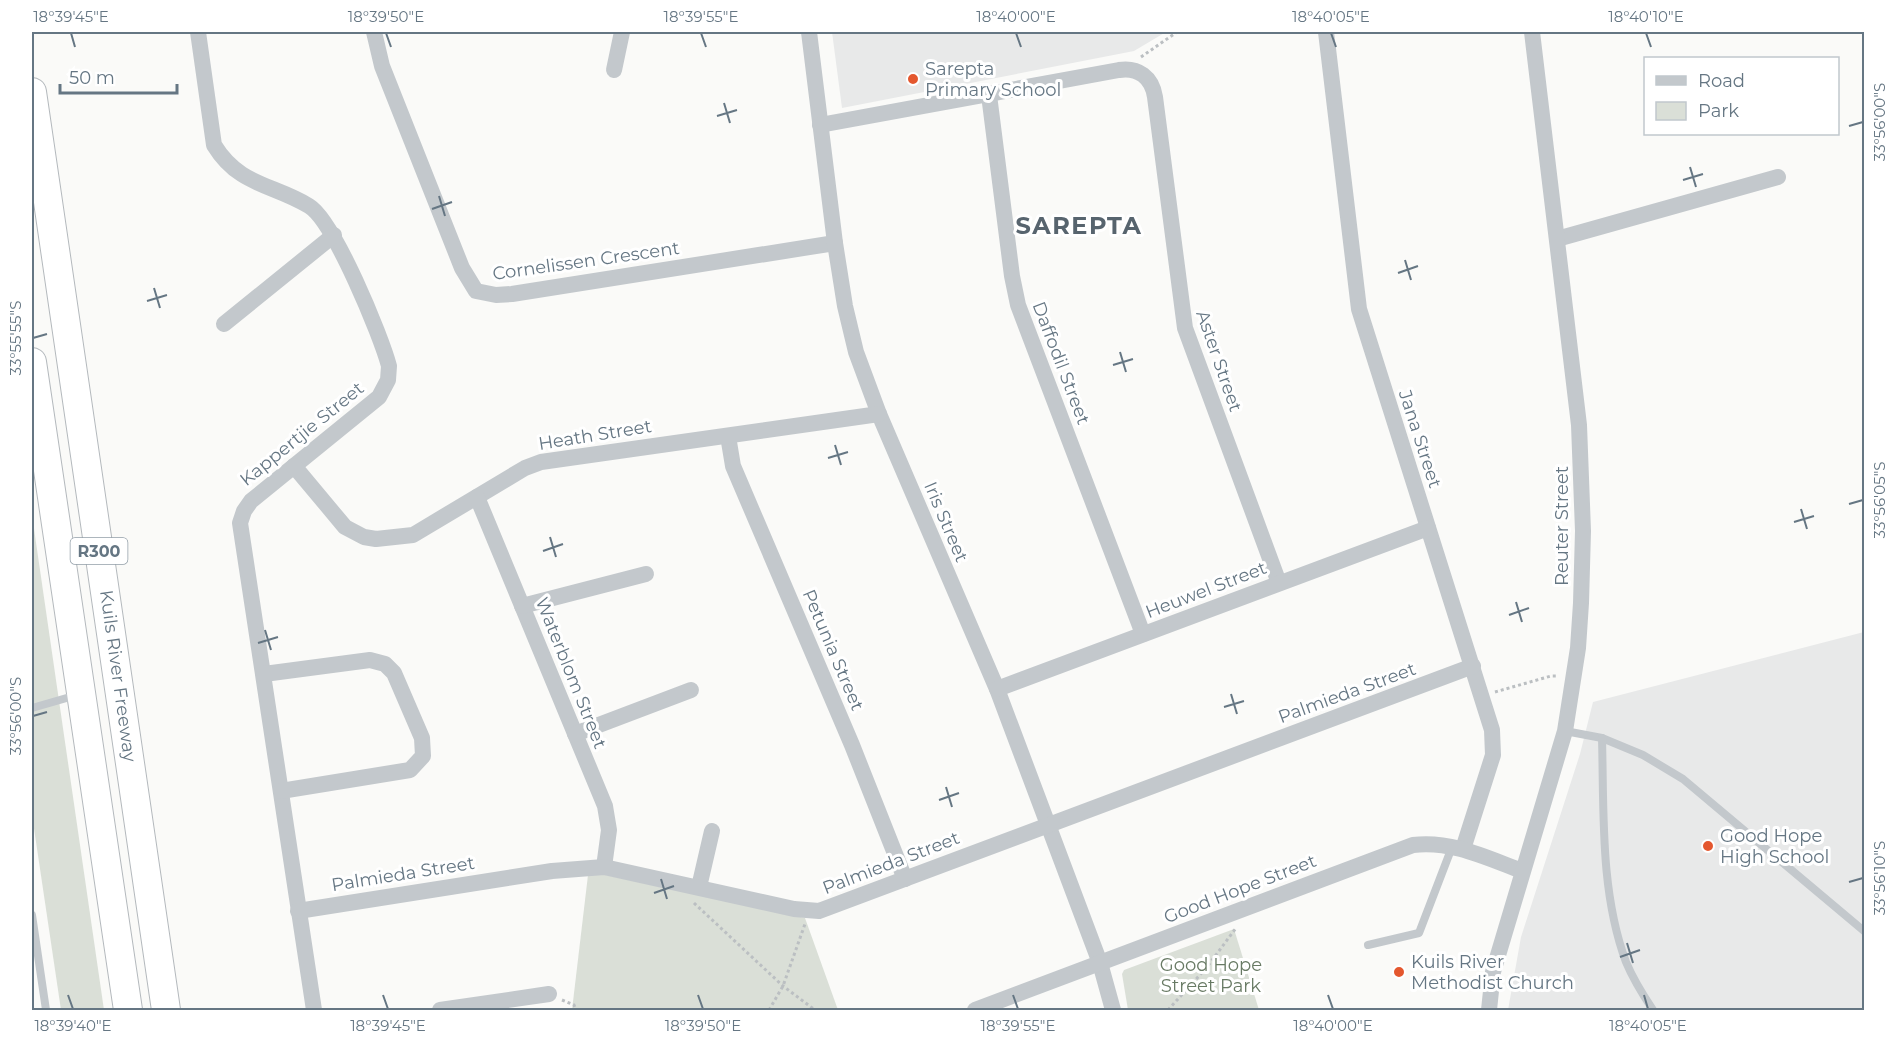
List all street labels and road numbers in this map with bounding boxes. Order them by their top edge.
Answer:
street label: Cornelissen Crescent [491,237,681,285]
street label: Daffodil Street [1027,298,1095,428]
street label: Aster Street [1191,307,1247,415]
street label: Kappertjie Street [236,377,368,491]
street label: Jana Street [1394,386,1446,491]
street label: Heath Street [537,415,653,455]
street label: Reuter Street [1551,466,1573,586]
street label: Iris Street [919,478,973,566]
road number: R300 [70,538,128,564]
street label: Heuwel Street [1142,557,1270,623]
street label: Petunia Street [798,586,868,714]
street label: Kuils River Freeway [95,589,141,764]
street label: Waterblom Street [531,594,611,752]
street label: Palmieda Street [1275,658,1419,728]
street label: Palmieda Street [819,827,963,899]
street label: Good Hope Street [1161,850,1319,928]
street label: Palmieda Street [330,852,476,896]

